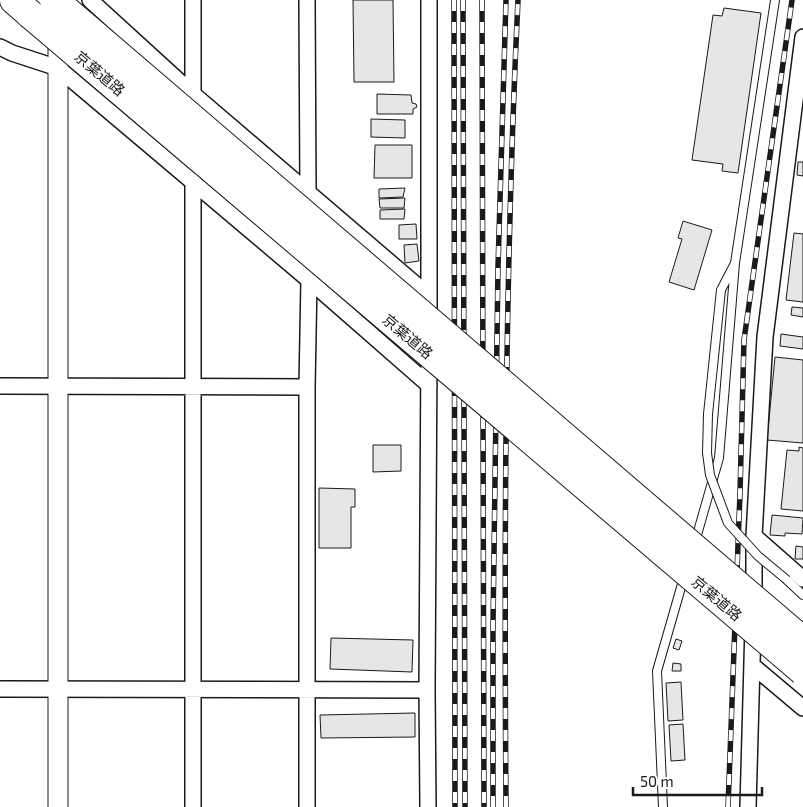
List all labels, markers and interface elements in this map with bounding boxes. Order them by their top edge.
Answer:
street label: 京葉道路 [71,47,129,99]
street label: 京葉道路 [379,310,437,362]
street label: 京葉道路 [688,572,746,624]
scale bar [633,764,762,796]
text: 50 m [640,772,674,790]

